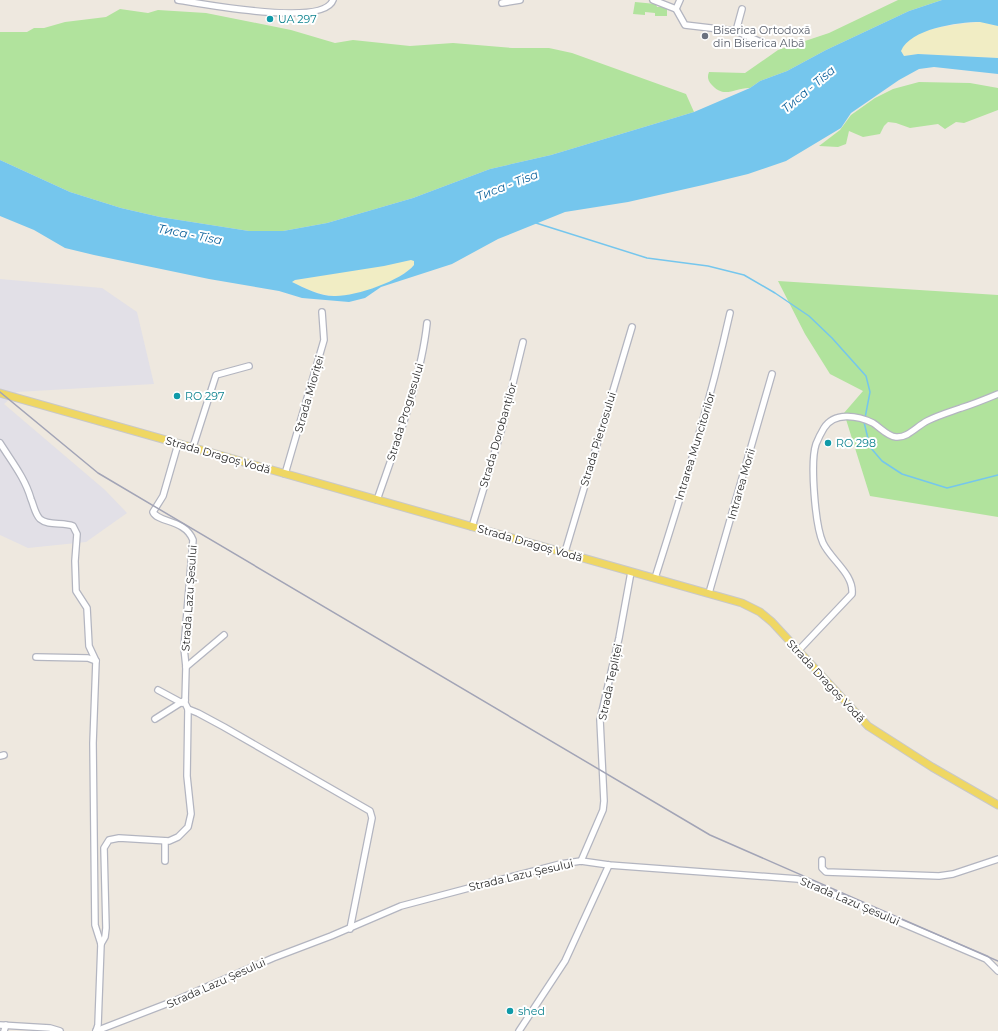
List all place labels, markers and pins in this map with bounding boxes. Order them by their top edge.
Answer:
place label: UA 297 [278,12,317,26]
marker: UA 297 [265,14,275,24]
place label: Biserica Ortodoxă din Biserica Albă [713,23,811,50]
marker: Biserica Ortodoxă din Biserica Albă [700,31,710,41]
place label: RO 297 [185,389,224,403]
marker: RO 297 [172,391,182,401]
place label: RO 298 [836,436,876,450]
marker: RO 298 [823,438,833,448]
place label: shed [518,1004,545,1018]
marker: shed [505,1006,515,1016]

